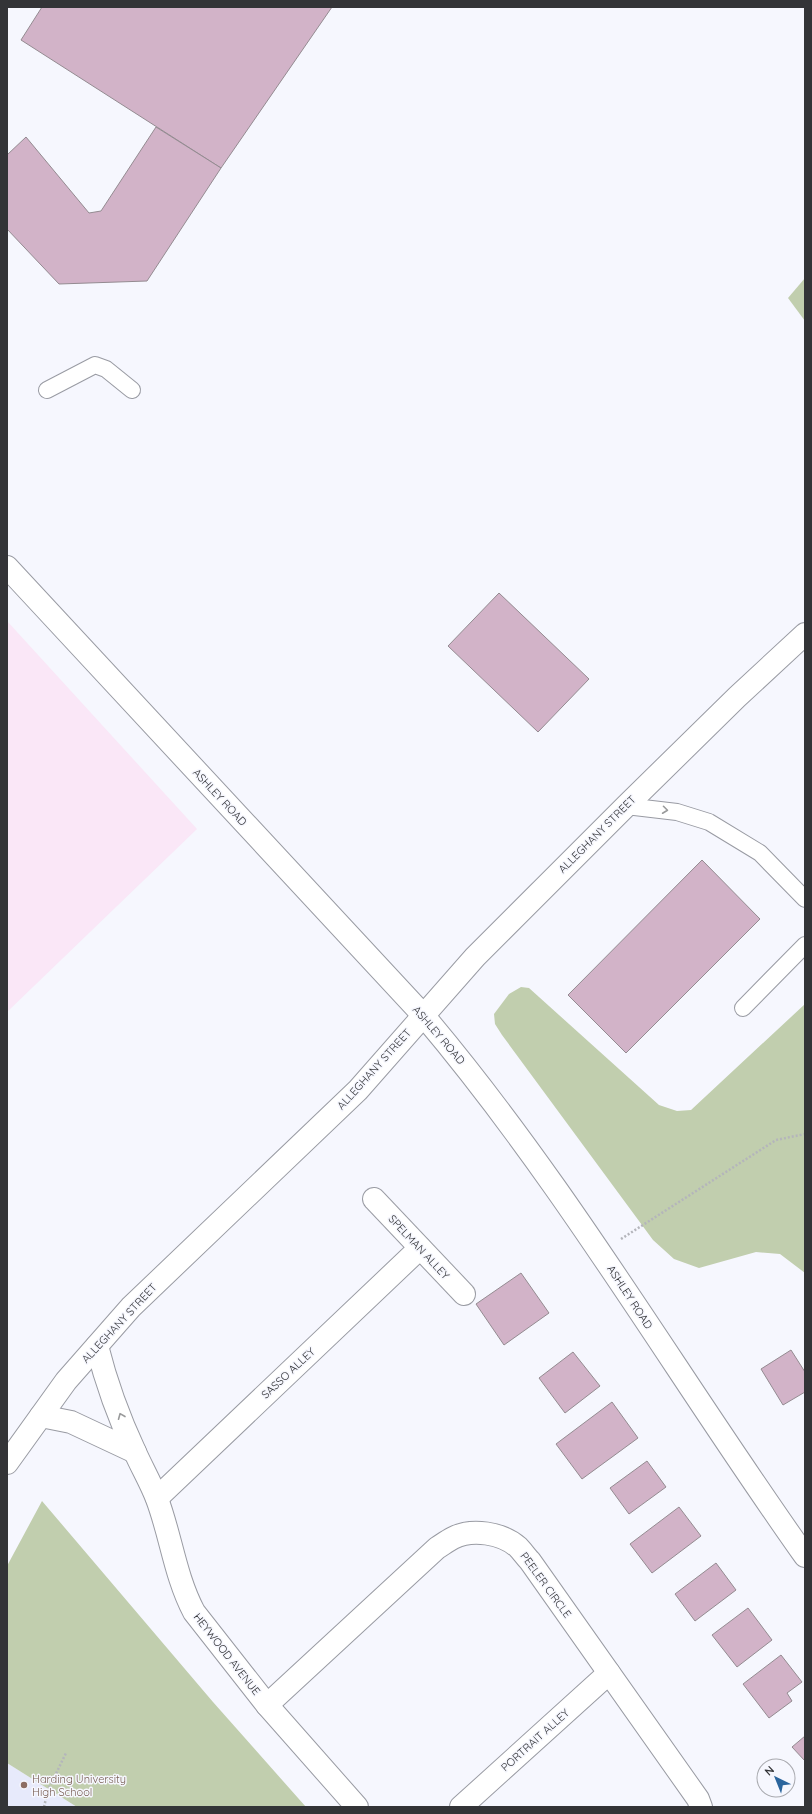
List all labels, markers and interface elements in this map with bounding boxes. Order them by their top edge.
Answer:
street label: ASHLEY ROAD [190,765,250,829]
street label: ALLEGHANY STREET [555,792,639,876]
one-way arrow [662,805,668,814]
street label: ASHLEY ROAD [410,1003,468,1067]
street label: ALLEGHANY STREET [334,1025,414,1112]
street label: SPELMAN ALLEY [385,1212,453,1282]
street label: ASHLEY ROAD [604,1263,656,1332]
street label: ALLEGHANY STREET [78,1280,160,1366]
street label: SASSO ALLEY [258,1345,318,1401]
one-way arrow [117,1413,125,1420]
street label: PEELER CIRCLE [517,1549,575,1621]
street label: HEYWOOD AVENUE [191,1610,263,1698]
street label: PORTRAIT ALLEY [498,1706,572,1774]
north arrow [756,1758,796,1798]
text: N [761,1763,777,1779]
place label: Harding University High School [32,1772,126,1799]
marker: Harding University High School [19,1780,29,1790]

